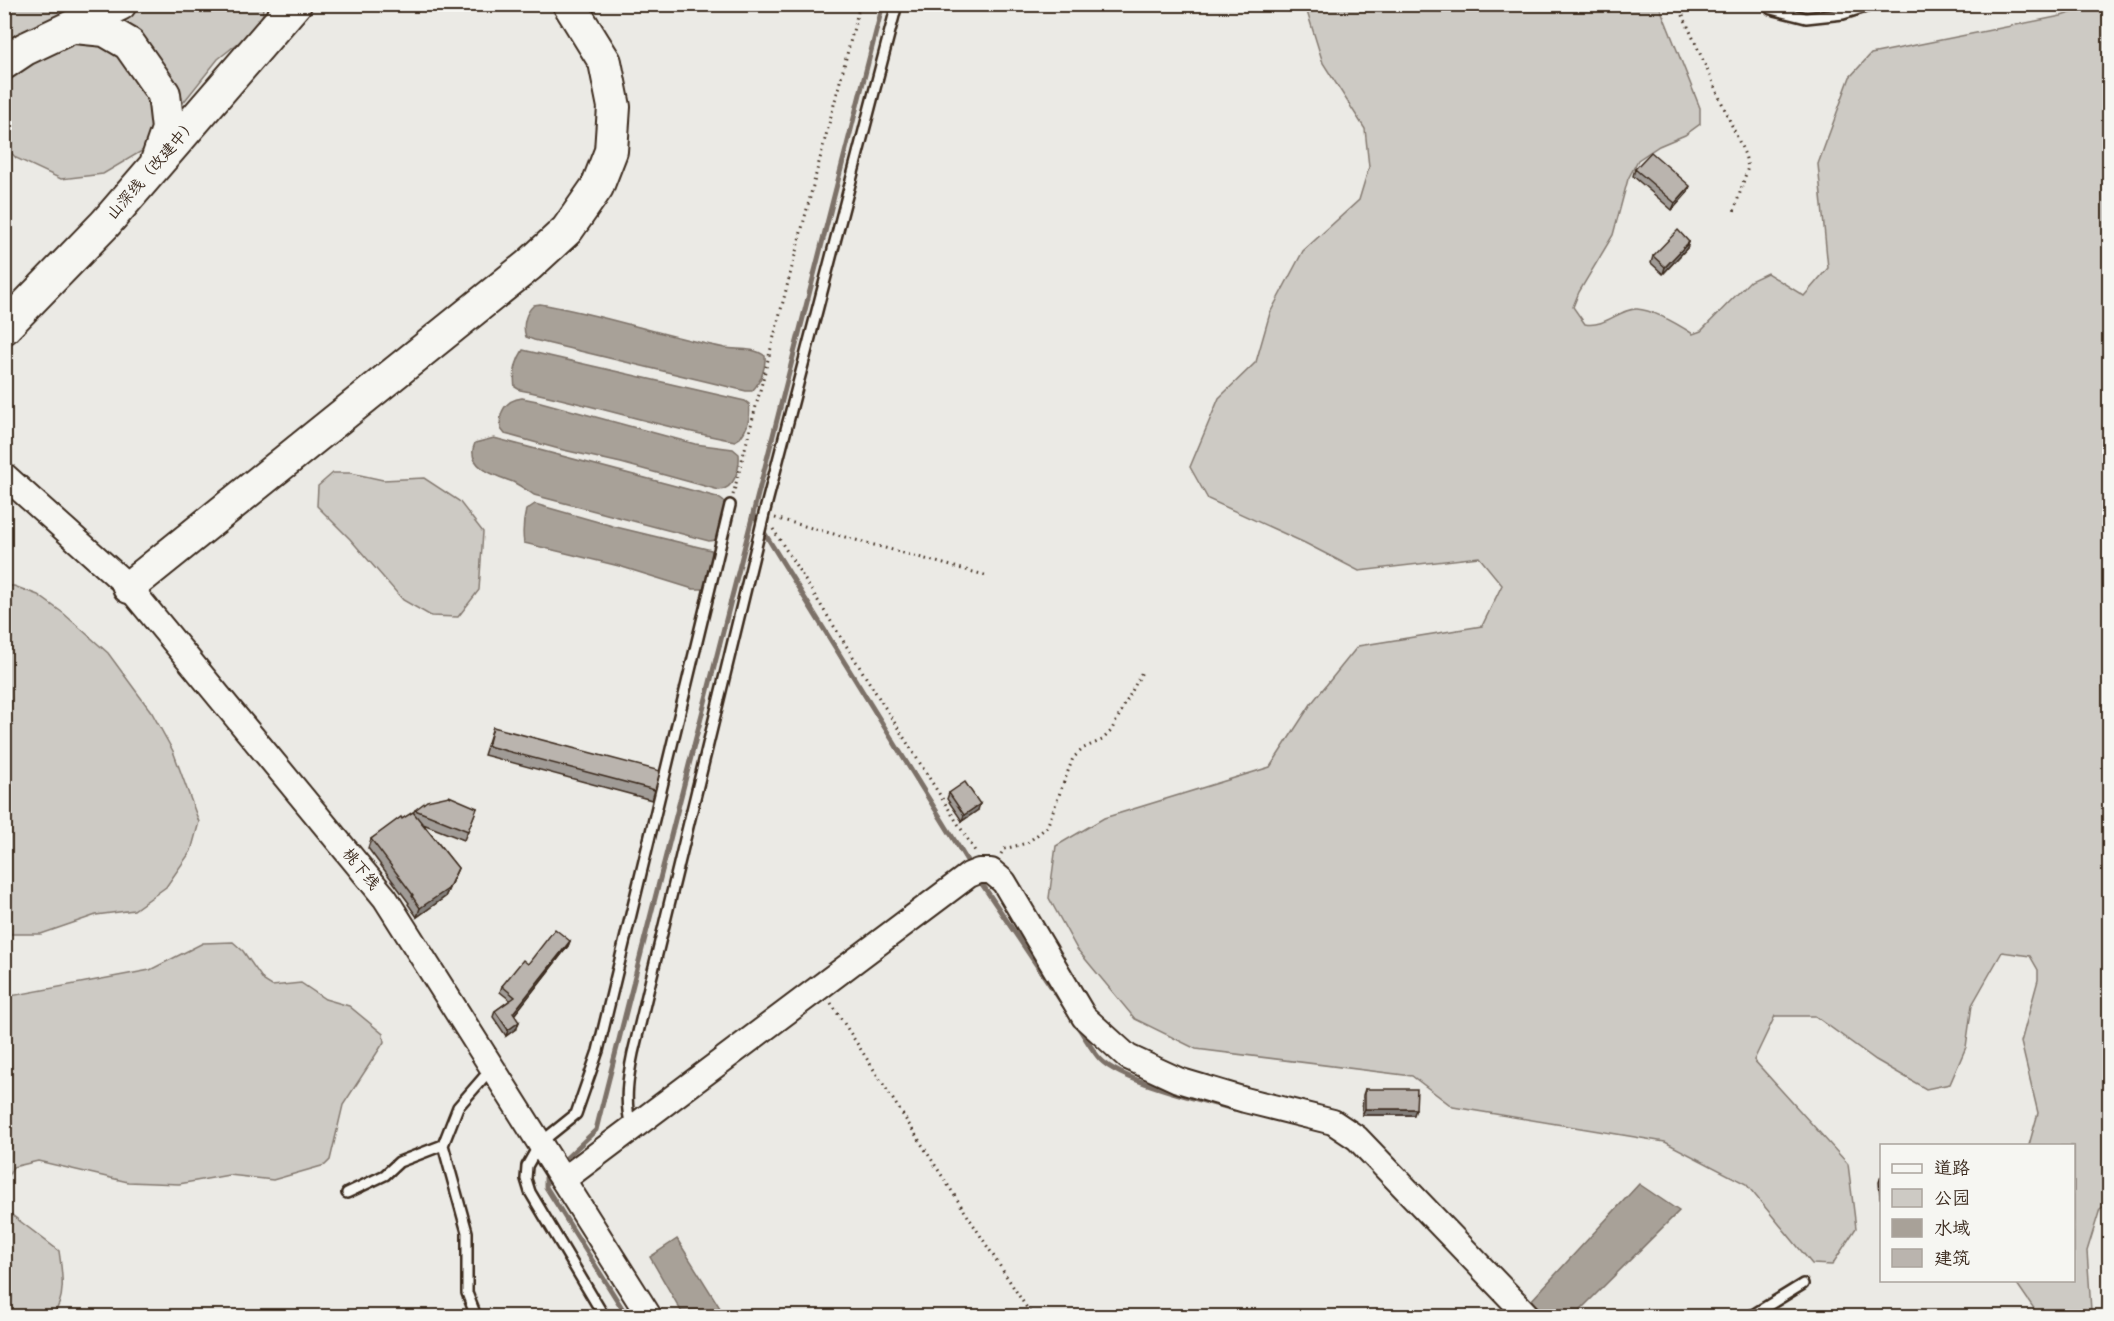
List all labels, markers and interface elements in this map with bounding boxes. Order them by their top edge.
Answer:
street label: 山深线（改建中） [102,114,202,224]
street label: 桃下线 [338,844,384,894]
legend [1880,1144,2075,1282]
text: 道路 [1934,1157,1970,1180]
text: 公园 [1934,1187,1970,1210]
text: 水域 [1934,1217,1970,1240]
text: 建筑 [1934,1247,1970,1270]

